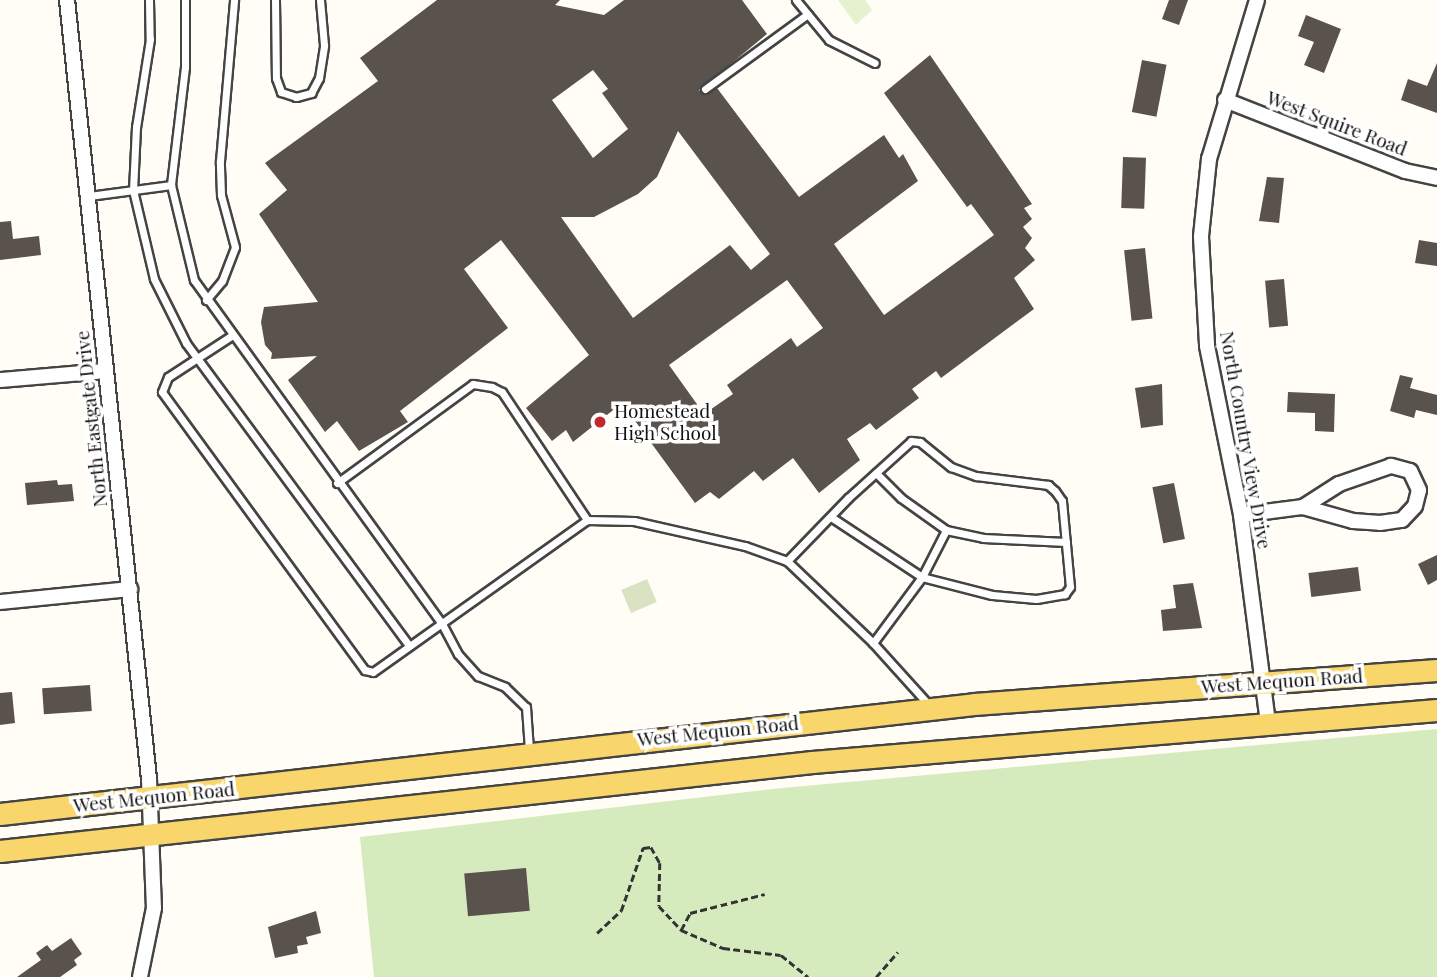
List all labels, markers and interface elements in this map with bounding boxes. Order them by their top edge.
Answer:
street label: West Squire Road [1264,86,1410,160]
street label: North Country View Drive [1215,329,1277,551]
street label: North Eastgate Drive [70,330,112,508]
place label: Homestead High School [614,400,717,444]
marker: Homestead High School [592,414,608,430]
street label: West Mequon Road [1200,664,1364,698]
street label: West Mequon Road [636,711,800,751]
street label: West Mequon Road [72,777,236,817]

